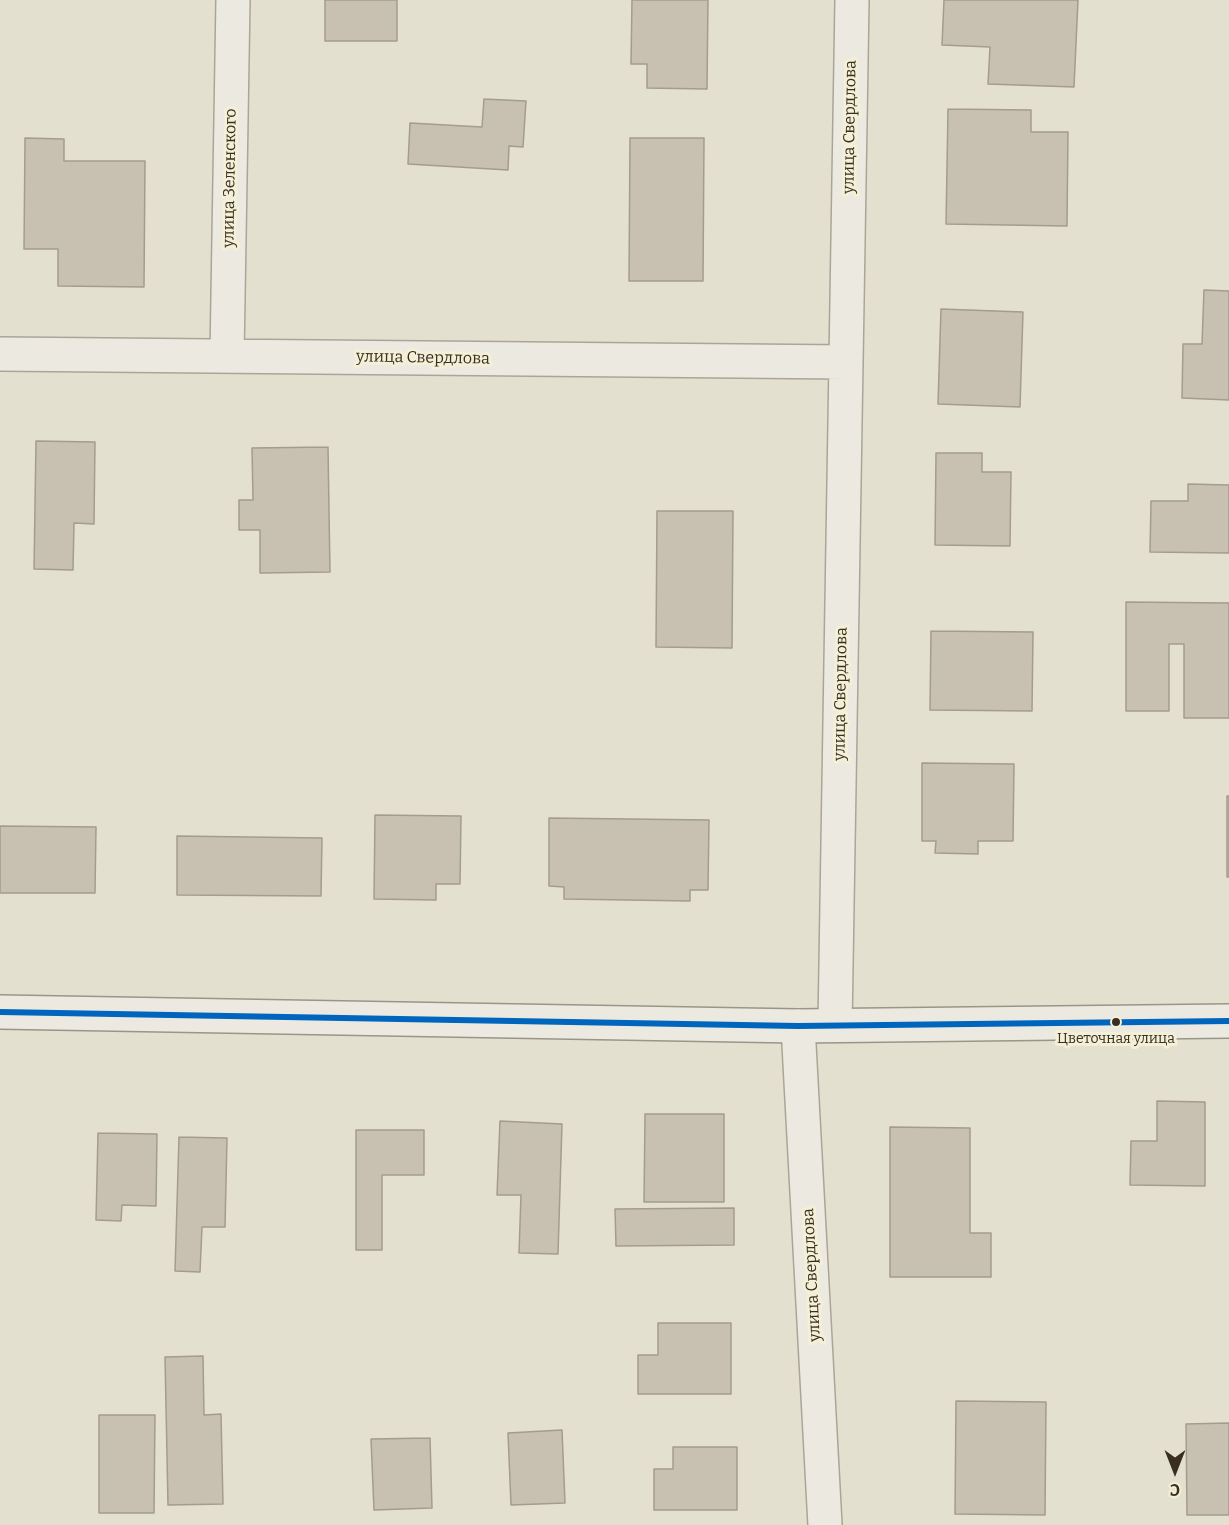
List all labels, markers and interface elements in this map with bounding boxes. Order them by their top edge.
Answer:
street label: улица Свердлова [839,60,861,194]
street label: улица Зеленского [219,108,241,248]
street label: улица Свердлова [356,347,490,369]
street label: улица Свердлова [830,627,852,761]
marker: Цветочная улица [1110,1016,1122,1028]
place label: Цветочная улица [1057,1031,1175,1047]
street label: улица Свердлова [799,1208,825,1342]
north arrow [1145,1441,1205,1501]
text: С [1170,1480,1180,1499]

